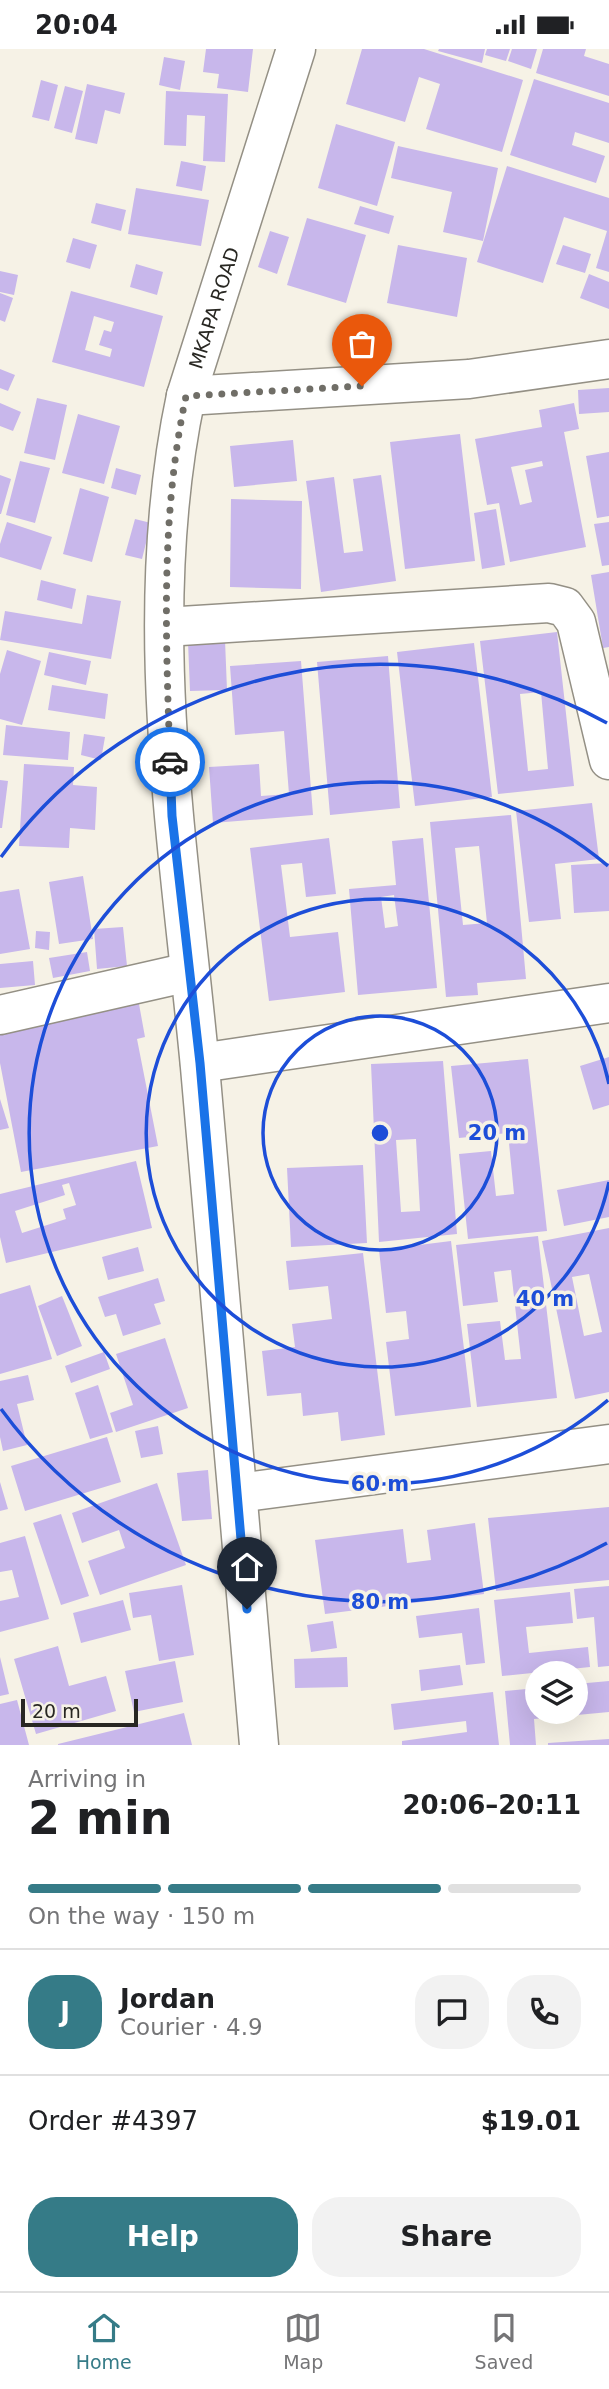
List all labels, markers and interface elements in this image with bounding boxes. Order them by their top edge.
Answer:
text: 20:04 [35,10,118,40]
street label: MKAPA ROAD [184,244,243,372]
pin [332,314,392,386]
icon: bag [343,325,381,363]
courier [135,727,205,797]
icon: car [151,743,189,781]
centre of rings [368,1121,392,1145]
text: 20 m [468,1121,526,1145]
text: 40 m [516,1287,574,1311]
text: 60 m [351,1472,409,1496]
pin [217,1537,277,1609]
icon: home [228,1548,266,1586]
text: 80 m [351,1590,409,1614]
map controls [525,1661,588,1724]
button: layers [525,1661,588,1724]
scale bar [21,1696,138,1728]
text: 20 m [32,1700,81,1722]
text: Arriving in [28,1766,146,1792]
text: 20:06–20:11 [402,1790,581,1820]
text: 2 min [28,1791,172,1845]
text: On the way · 150 m [28,1903,255,1929]
button: chat [415,1975,489,2049]
button: phone [507,1975,581,2049]
text: Jordan [120,1984,215,2014]
text: J [60,1997,70,2027]
text: Courier · 4.9 [120,2014,263,2040]
text: Order #4397 [28,2106,198,2136]
text: $19.01 [481,2106,581,2136]
button: Help [28,2197,298,2277]
button: Share [312,2197,581,2277]
tab: Home [76,2309,132,2373]
tab: Map [283,2309,323,2373]
tab: Saved [475,2309,533,2373]

